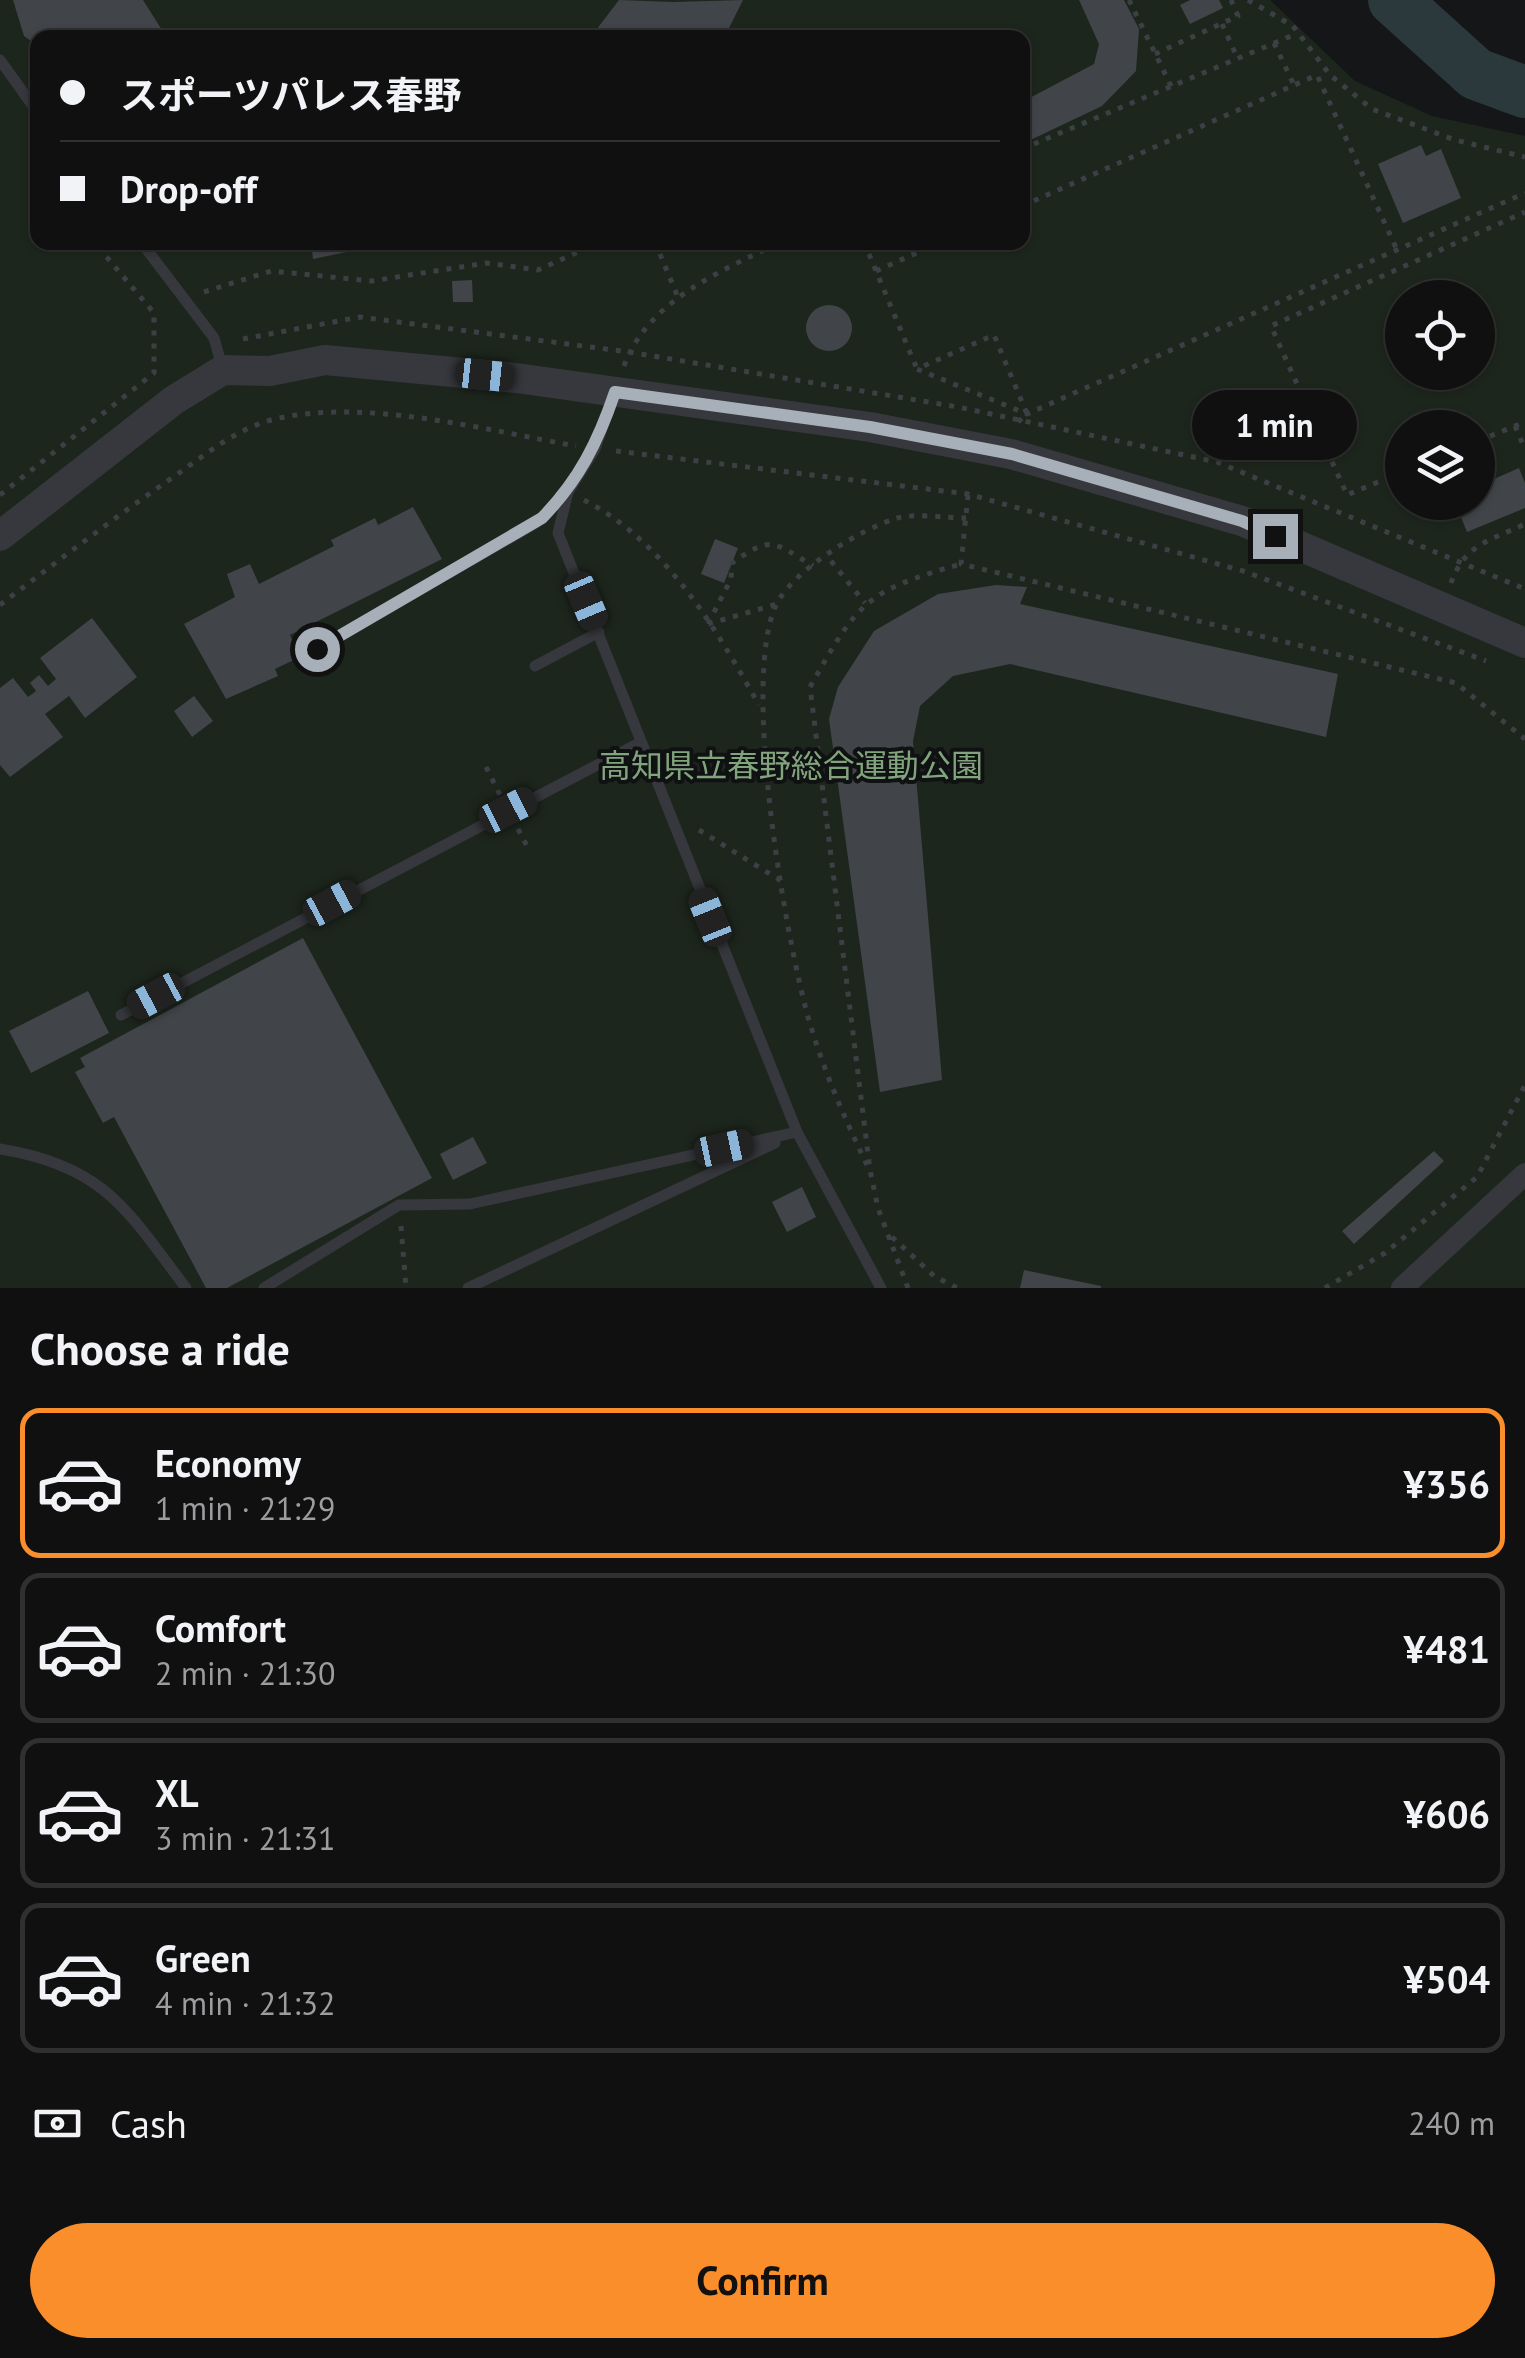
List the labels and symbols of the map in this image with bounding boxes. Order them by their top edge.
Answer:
car [454,357,516,393]
callout: 1 min [1192,391,1358,461]
route end [1253,514,1298,559]
car [560,568,612,634]
route start [295,627,340,672]
park label: 高知県立春野総合運動公園 [599,744,983,786]
car [474,783,542,837]
car [298,876,366,930]
car [685,884,735,950]
car [122,969,190,1023]
car [692,1127,756,1169]

